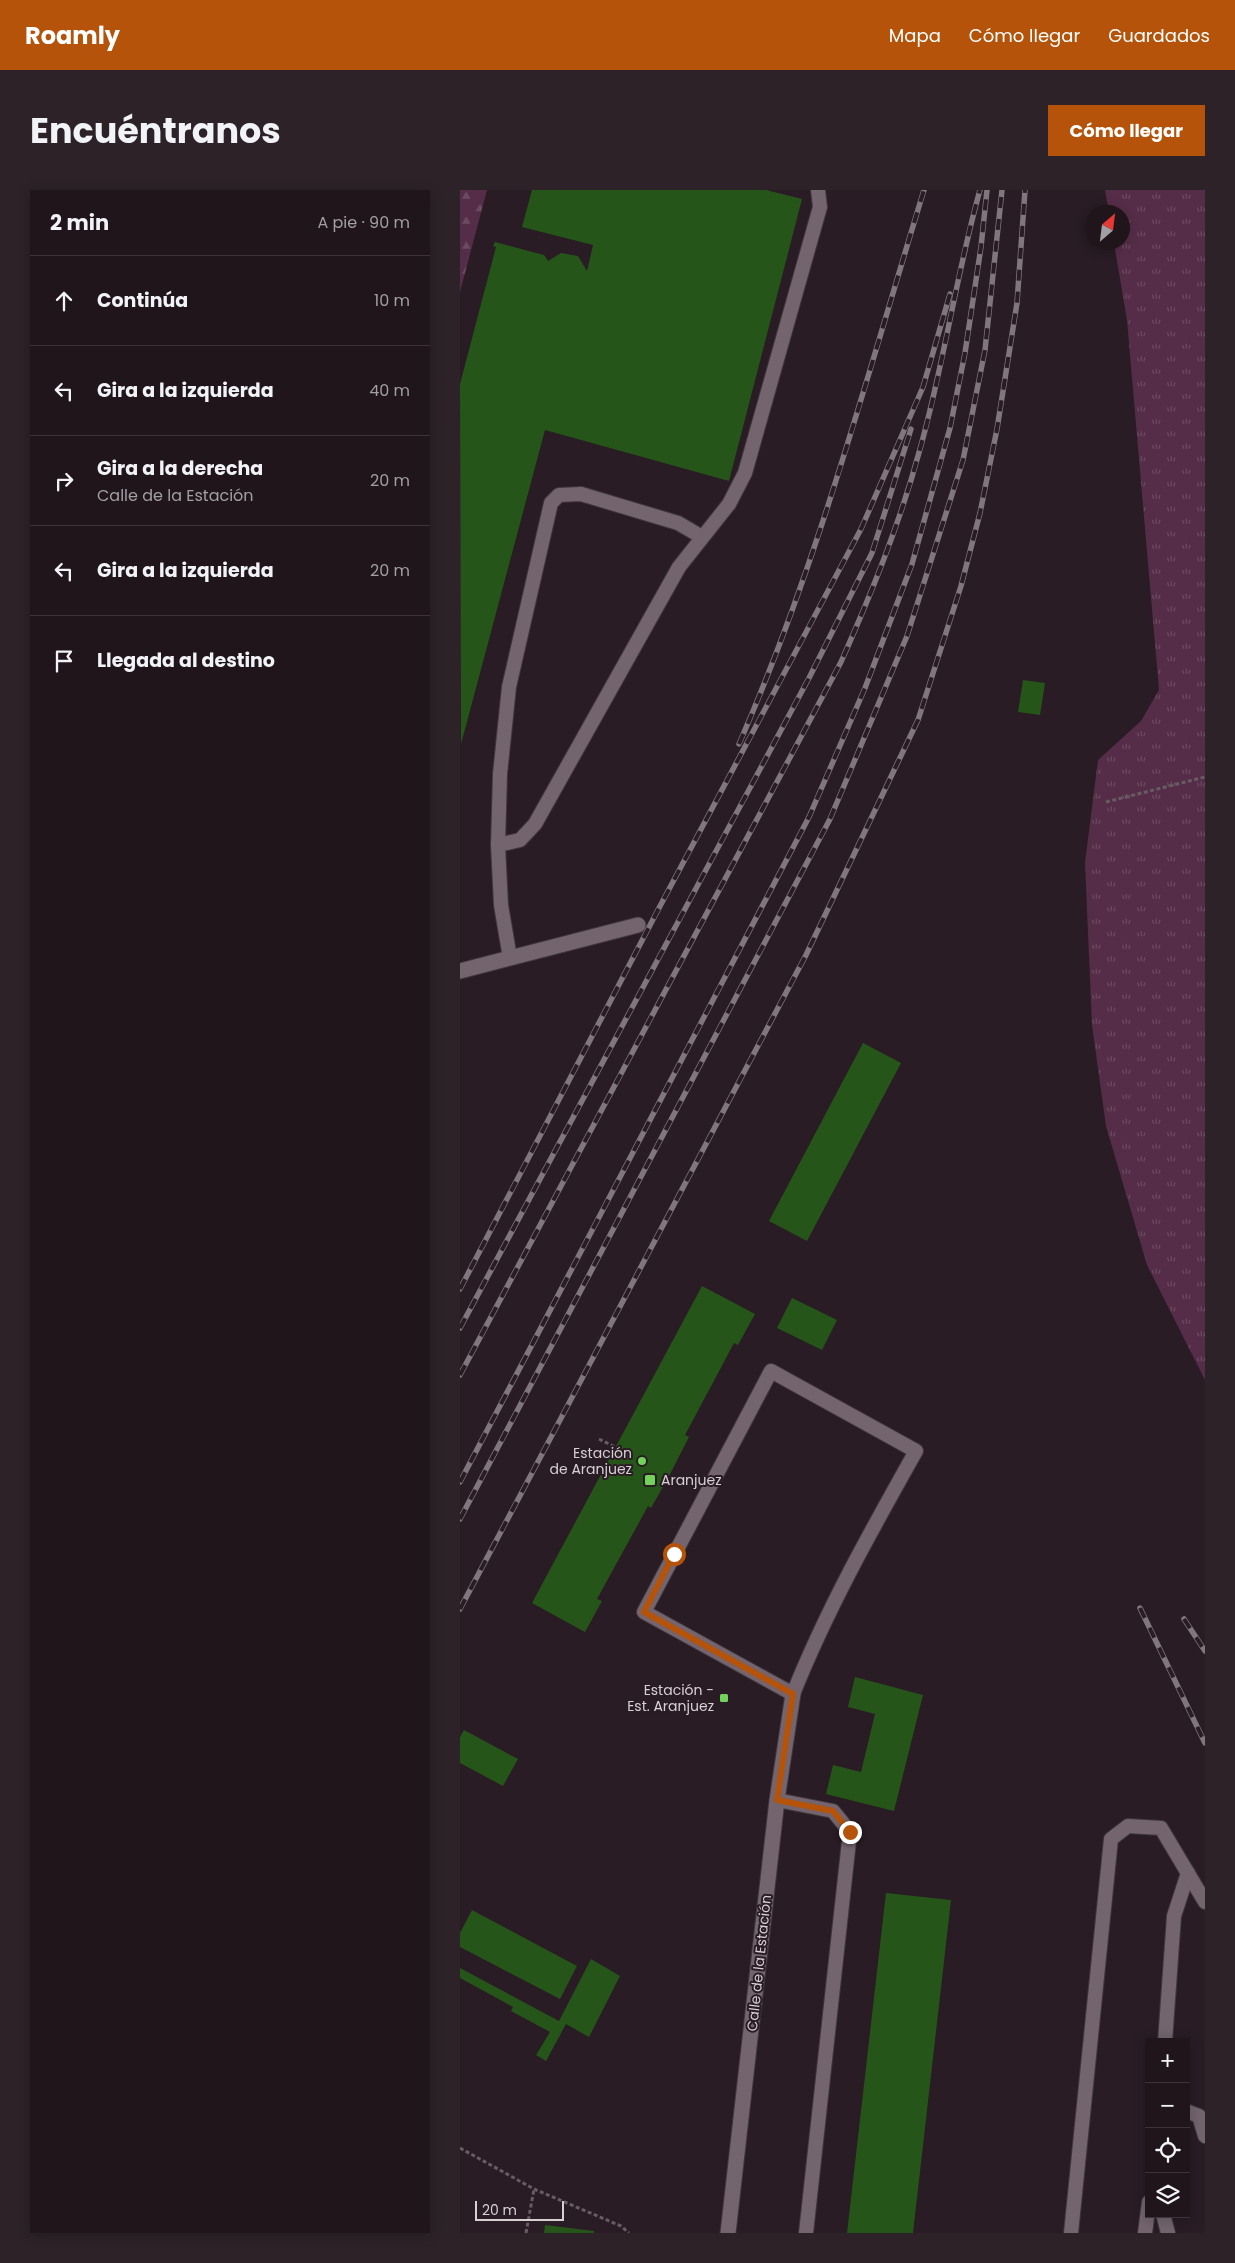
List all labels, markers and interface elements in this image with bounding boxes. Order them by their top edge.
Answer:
text: Roamly [25,19,120,52]
text: Mapa [889,23,941,48]
text: Cómo llegar [969,23,1080,48]
text: Guardados [1108,23,1210,48]
button: Cómo llegar [1048,105,1205,156]
text: Encuéntranos [30,106,281,155]
north arrow [1085,205,1130,250]
text: 2 min [50,208,109,237]
text: A pie · 90 m [317,211,410,234]
icon: ahead [50,287,78,315]
text: Continúa [97,287,188,314]
text: 10 m [374,289,410,312]
icon: left [50,377,78,405]
text: Gira a la izquierda [97,377,274,404]
text: 40 m [369,379,410,402]
text: Gira a la derecha [97,455,263,482]
icon: right [50,467,78,495]
text: 20 m [370,469,410,492]
text: Calle de la Estación [97,484,254,507]
icon: left [50,557,78,585]
text: Gira a la izquierda [97,557,274,584]
text: 20 m [370,559,410,582]
icon: arrive [50,647,78,675]
text: Llegada al destino [97,647,275,674]
place label: Estación de Aranjuez [550,1443,632,1479]
marker: Estación de Aranjuez [636,1455,648,1467]
place label: Aranjuez [661,1470,722,1490]
marker: Aranjuez [643,1473,657,1487]
route start [663,1543,686,1566]
place label: Estación - Est. Aranjuez [627,1680,714,1716]
marker: Estación - Est. Aranjuez [718,1692,730,1704]
route end [839,1821,862,1844]
street label: Calle de la Estación [742,1894,776,2032]
map controls [1145,2038,1190,2218]
button: + [1145,2038,1190,2083]
button: − [1145,2083,1190,2128]
button: locate [1145,2128,1190,2173]
button: layers [1145,2173,1190,2218]
scale bar [475,2198,564,2221]
text: 20 m [482,2200,517,2220]

